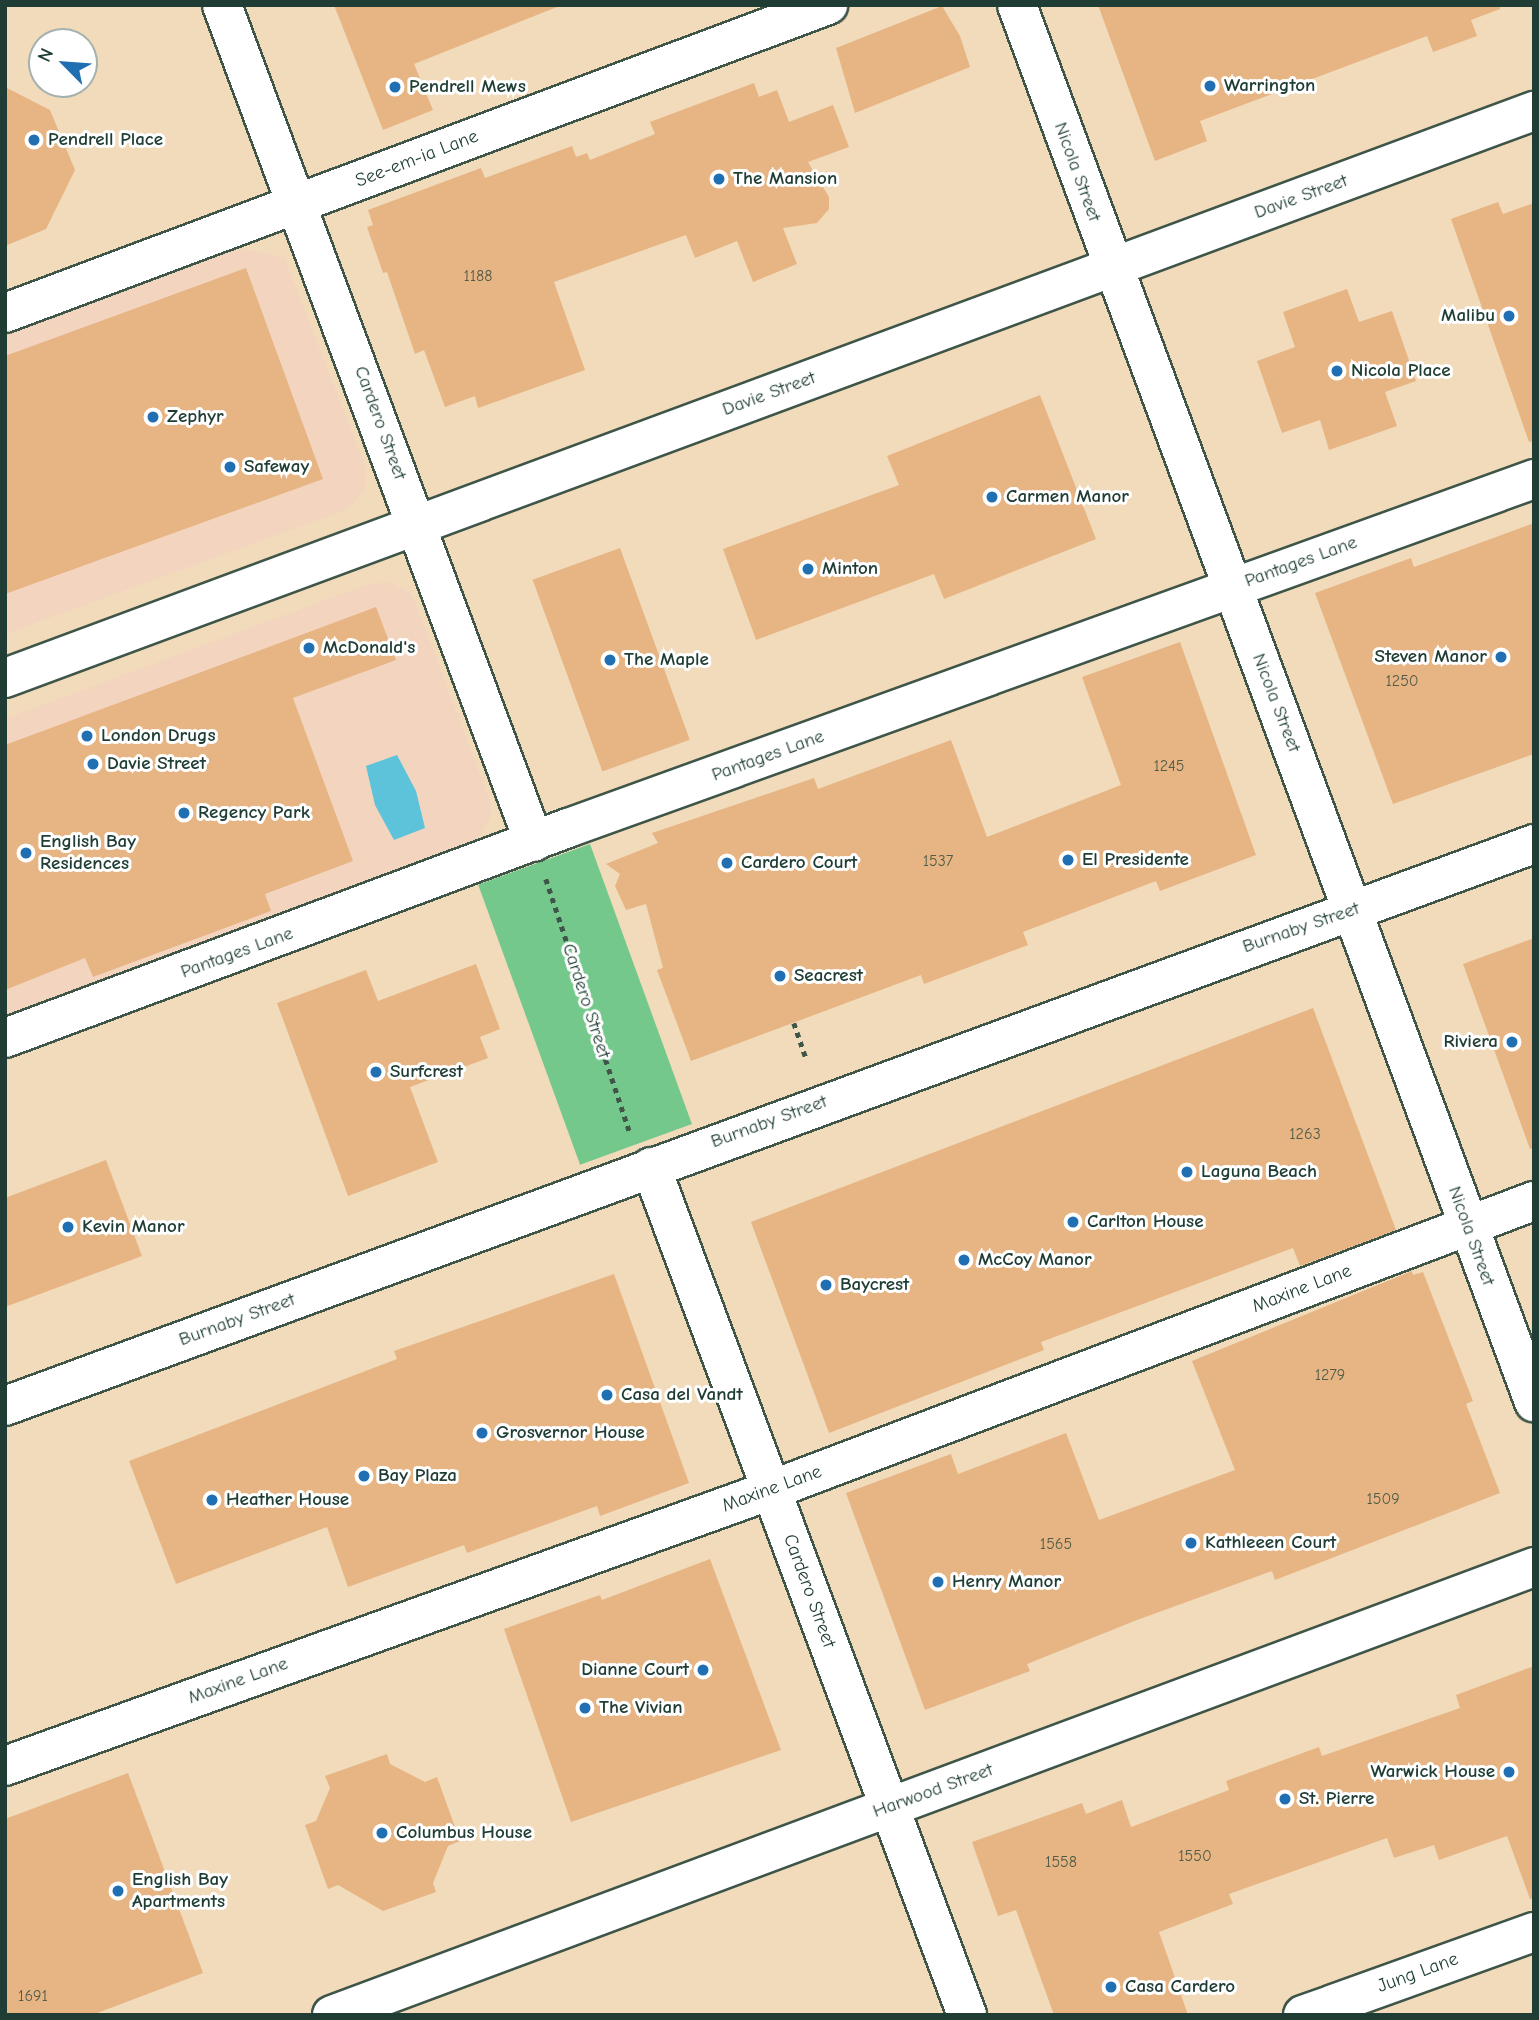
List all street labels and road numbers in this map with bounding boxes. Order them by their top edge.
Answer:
street label: Nicola Street [1049,119,1105,225]
street label: See-em-ia Lane [352,125,482,193]
street label: Davie Street [1251,170,1351,224]
street label: Cardero Street [349,363,411,483]
street label: Davie Street [719,367,819,421]
street label: Pantages Lane [1242,531,1360,593]
street label: Nicola Street [1247,650,1305,756]
street label: Pantages Lane [709,725,827,787]
street label: Burnaby Street [1240,897,1362,959]
street label: Pantages Lane [178,922,296,984]
street label: Cardero Street [557,941,615,1061]
street label: Burnaby Street [708,1090,830,1154]
street label: Nicola Street [1443,1183,1499,1289]
street label: Maxine Lane [1249,1260,1355,1318]
street label: Burnaby Street [176,1288,298,1352]
street label: Maxine Lane [719,1460,825,1518]
street label: Cardero Street [778,1531,840,1651]
street label: Maxine Lane [185,1652,291,1710]
street label: Harwood Street [870,1759,996,1823]
street label: Jung Lane [1374,1948,1462,1998]

